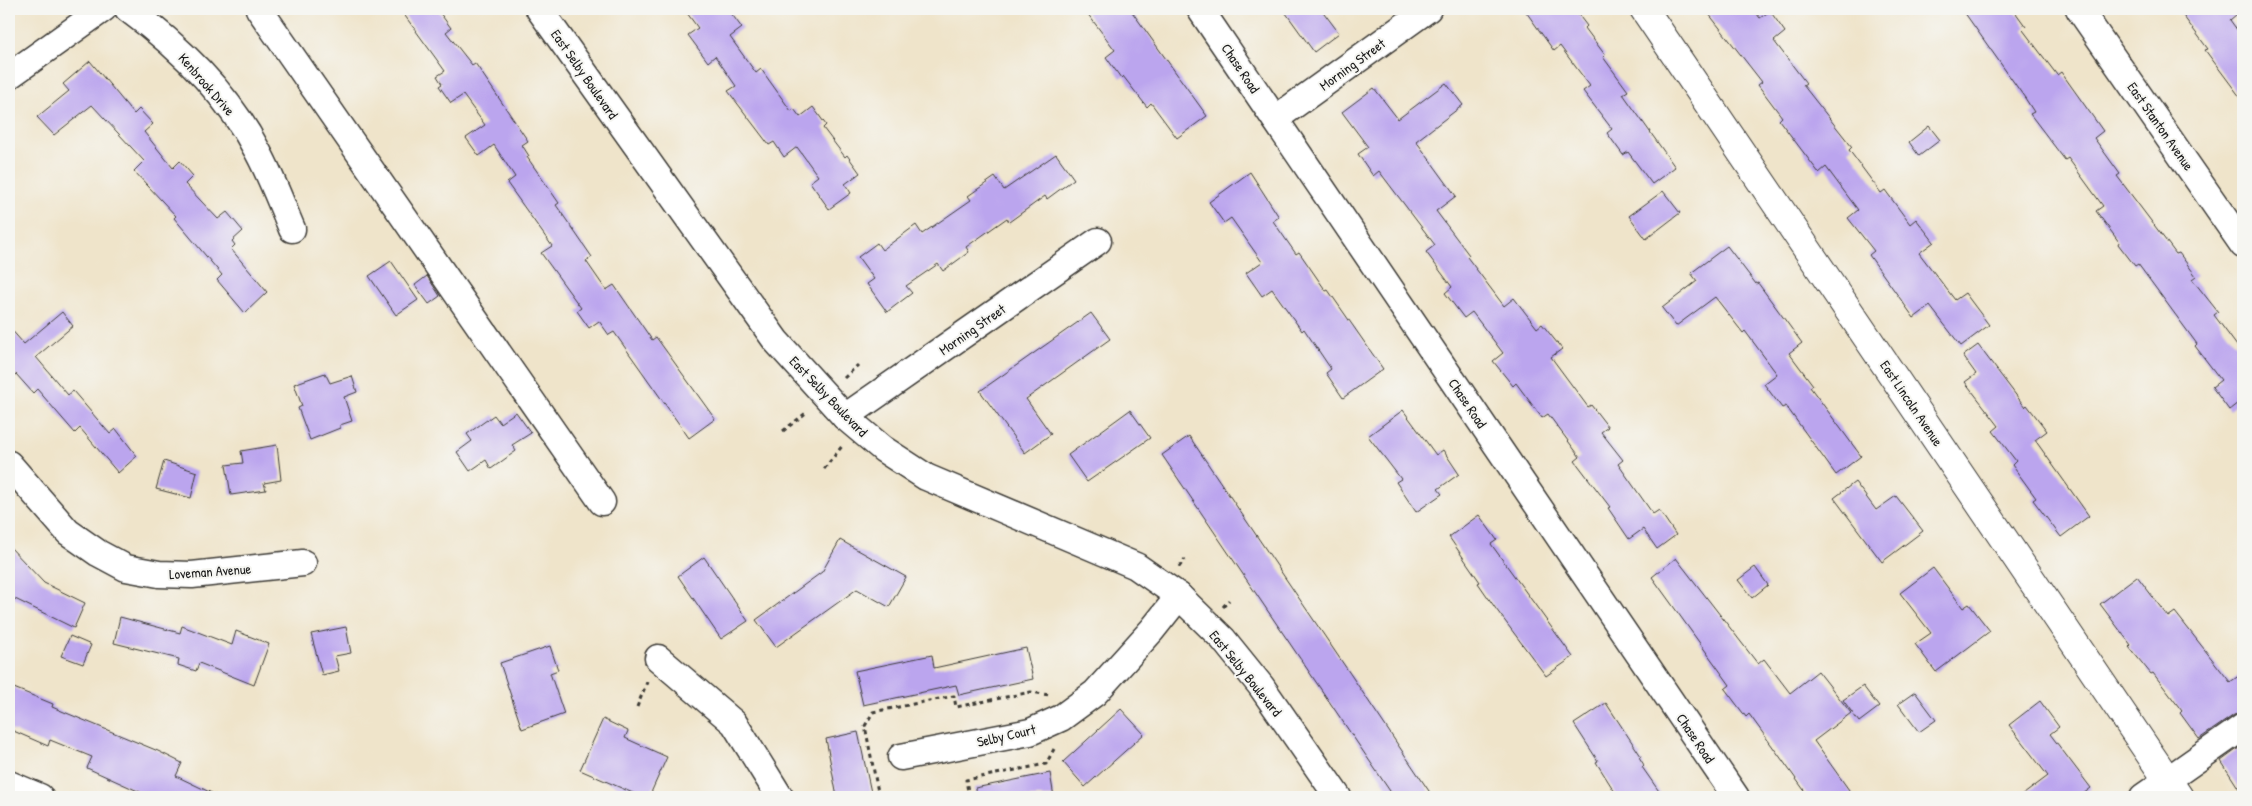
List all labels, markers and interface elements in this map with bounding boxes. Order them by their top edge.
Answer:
street label: East Selby Boulevard [546,25,623,124]
street label: Morning Street [1315,34,1390,95]
street label: Chase Road [1217,39,1265,97]
street label: Kenbrook Drive [175,49,240,120]
street label: East Stanton Avenue [2123,78,2199,174]
street label: Morning Street [935,299,1010,360]
street label: East Selby Boulevard [785,352,873,442]
street label: East Lincoln Avenue [1876,356,1948,450]
street label: Chase Road [1444,374,1492,432]
street label: Loveman Avenue [168,559,252,583]
street label: East Selby Boulevard [1205,626,1287,721]
street label: Chase Road [1672,709,1720,767]
street label: Selby Court [975,719,1038,752]

